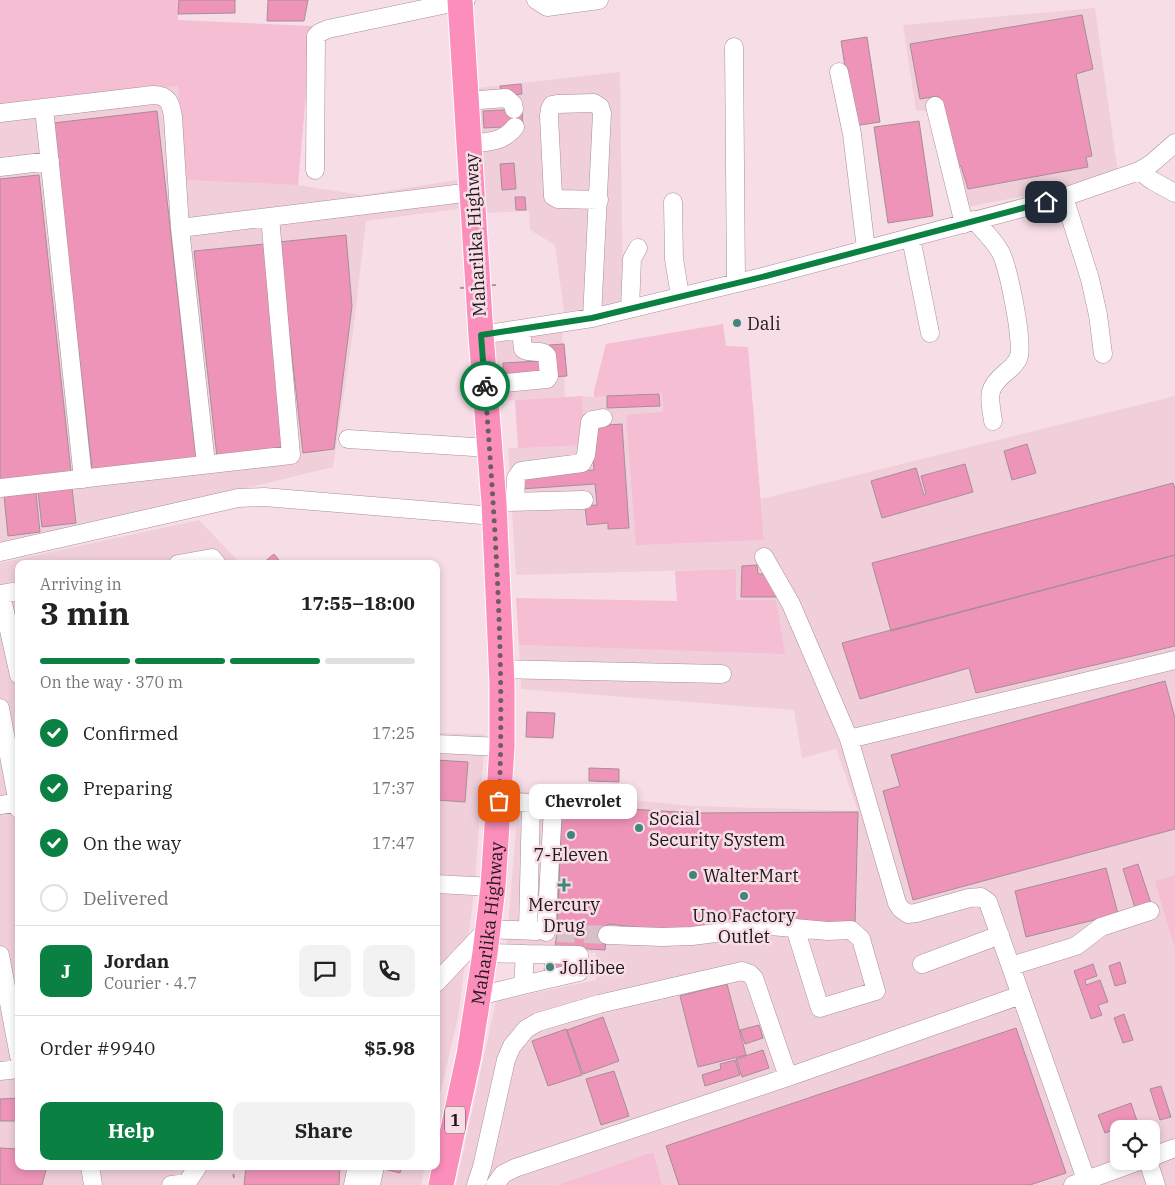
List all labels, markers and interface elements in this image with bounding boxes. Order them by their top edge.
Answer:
street label: Maharlika Highway [459,152,491,317]
pin [1025,181,1067,223]
icon: home [1032,188,1060,216]
place label: Dali [747,312,781,335]
marker: Dali [731,317,743,329]
courier [460,361,510,411]
icon: bike [471,372,499,400]
text: Arriving in [40,574,122,594]
text: 17:55–18:00 [301,591,415,615]
text: 3 min [40,592,130,634]
text: On the way · 370 m [40,672,183,692]
icon: check [40,719,68,747]
text: Confirmed [83,721,178,745]
text: 17:25 [372,723,415,743]
icon: check [40,774,68,802]
text: Preparing [83,776,172,800]
text: 17:37 [372,778,415,798]
pin [478,780,520,822]
callout: Chevrolet [529,784,636,818]
icon: bag [485,787,513,815]
text: Chevrolet [545,791,621,811]
place label: Social Security System [649,807,785,851]
marker: Social Security System [633,822,645,834]
icon: check [40,829,68,857]
marker: 7-Eleven [565,829,577,841]
text: On the way [83,831,181,855]
text: 17:47 [372,833,415,853]
street label: Maharlika Highway [466,841,507,1006]
place label: 7-Eleven [533,843,609,866]
place label: WalterMart [703,864,799,887]
marker: WalterMart [687,869,699,881]
marker: Mercury Drug [558,879,570,891]
text: Delivered [83,886,169,910]
marker: Uno Factory Outlet [738,890,750,902]
place label: Mercury Drug [528,893,600,937]
place label: Uno Factory Outlet [692,904,796,948]
button: chat [299,945,351,997]
button: phone [363,945,415,997]
text: Jordan [104,949,169,973]
place label: Jollibee [560,956,625,979]
text: J [61,959,71,983]
marker: Jollibee [544,961,556,973]
text: Courier · 4.7 [104,973,197,993]
text: Order #9940 [40,1036,155,1060]
text: $5.98 [364,1036,415,1060]
button: Help [40,1102,223,1160]
button: Share [233,1102,415,1160]
road number: 1 [445,1106,465,1134]
map controls [1110,1120,1160,1170]
button: locate [1110,1120,1160,1170]

